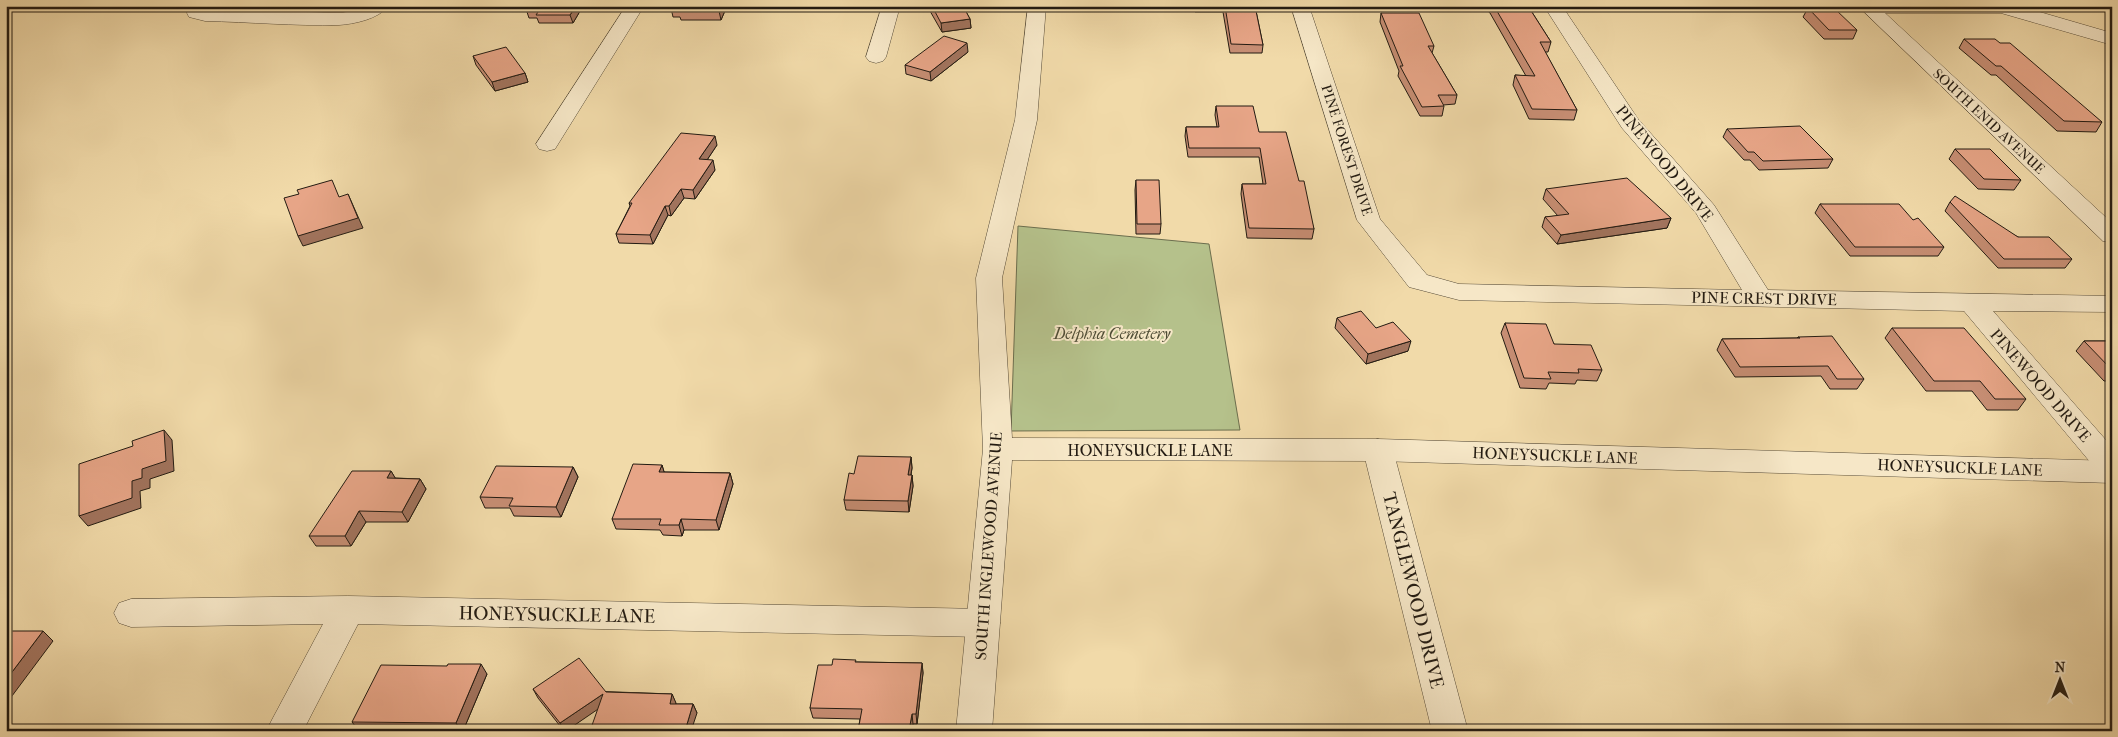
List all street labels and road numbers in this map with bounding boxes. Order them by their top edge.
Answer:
street label: SOUTH ENID AVENUE [1929,65,2048,178]
street label: PINE FOREST DRIVE [1317,83,1376,218]
street label: PINEWOOD DRIVE [1612,101,1717,225]
street label: PINE CREST DRIVE [1691,288,1837,309]
street label: PINEWOOD DRIVE [1986,325,2095,446]
street label: SOUTH INGLEWOOD AVENUE [971,431,1006,661]
street label: HONEYSUCKLE LANE [1067,441,1233,460]
street label: HONEYSUCKLE LANE [1472,443,1638,468]
street label: HONEYSUCKLE LANE [1877,455,2043,480]
street label: TANGLEWOOD DRIVE [1378,490,1448,691]
street label: HONEYSUCKLE LANE [458,602,656,628]

